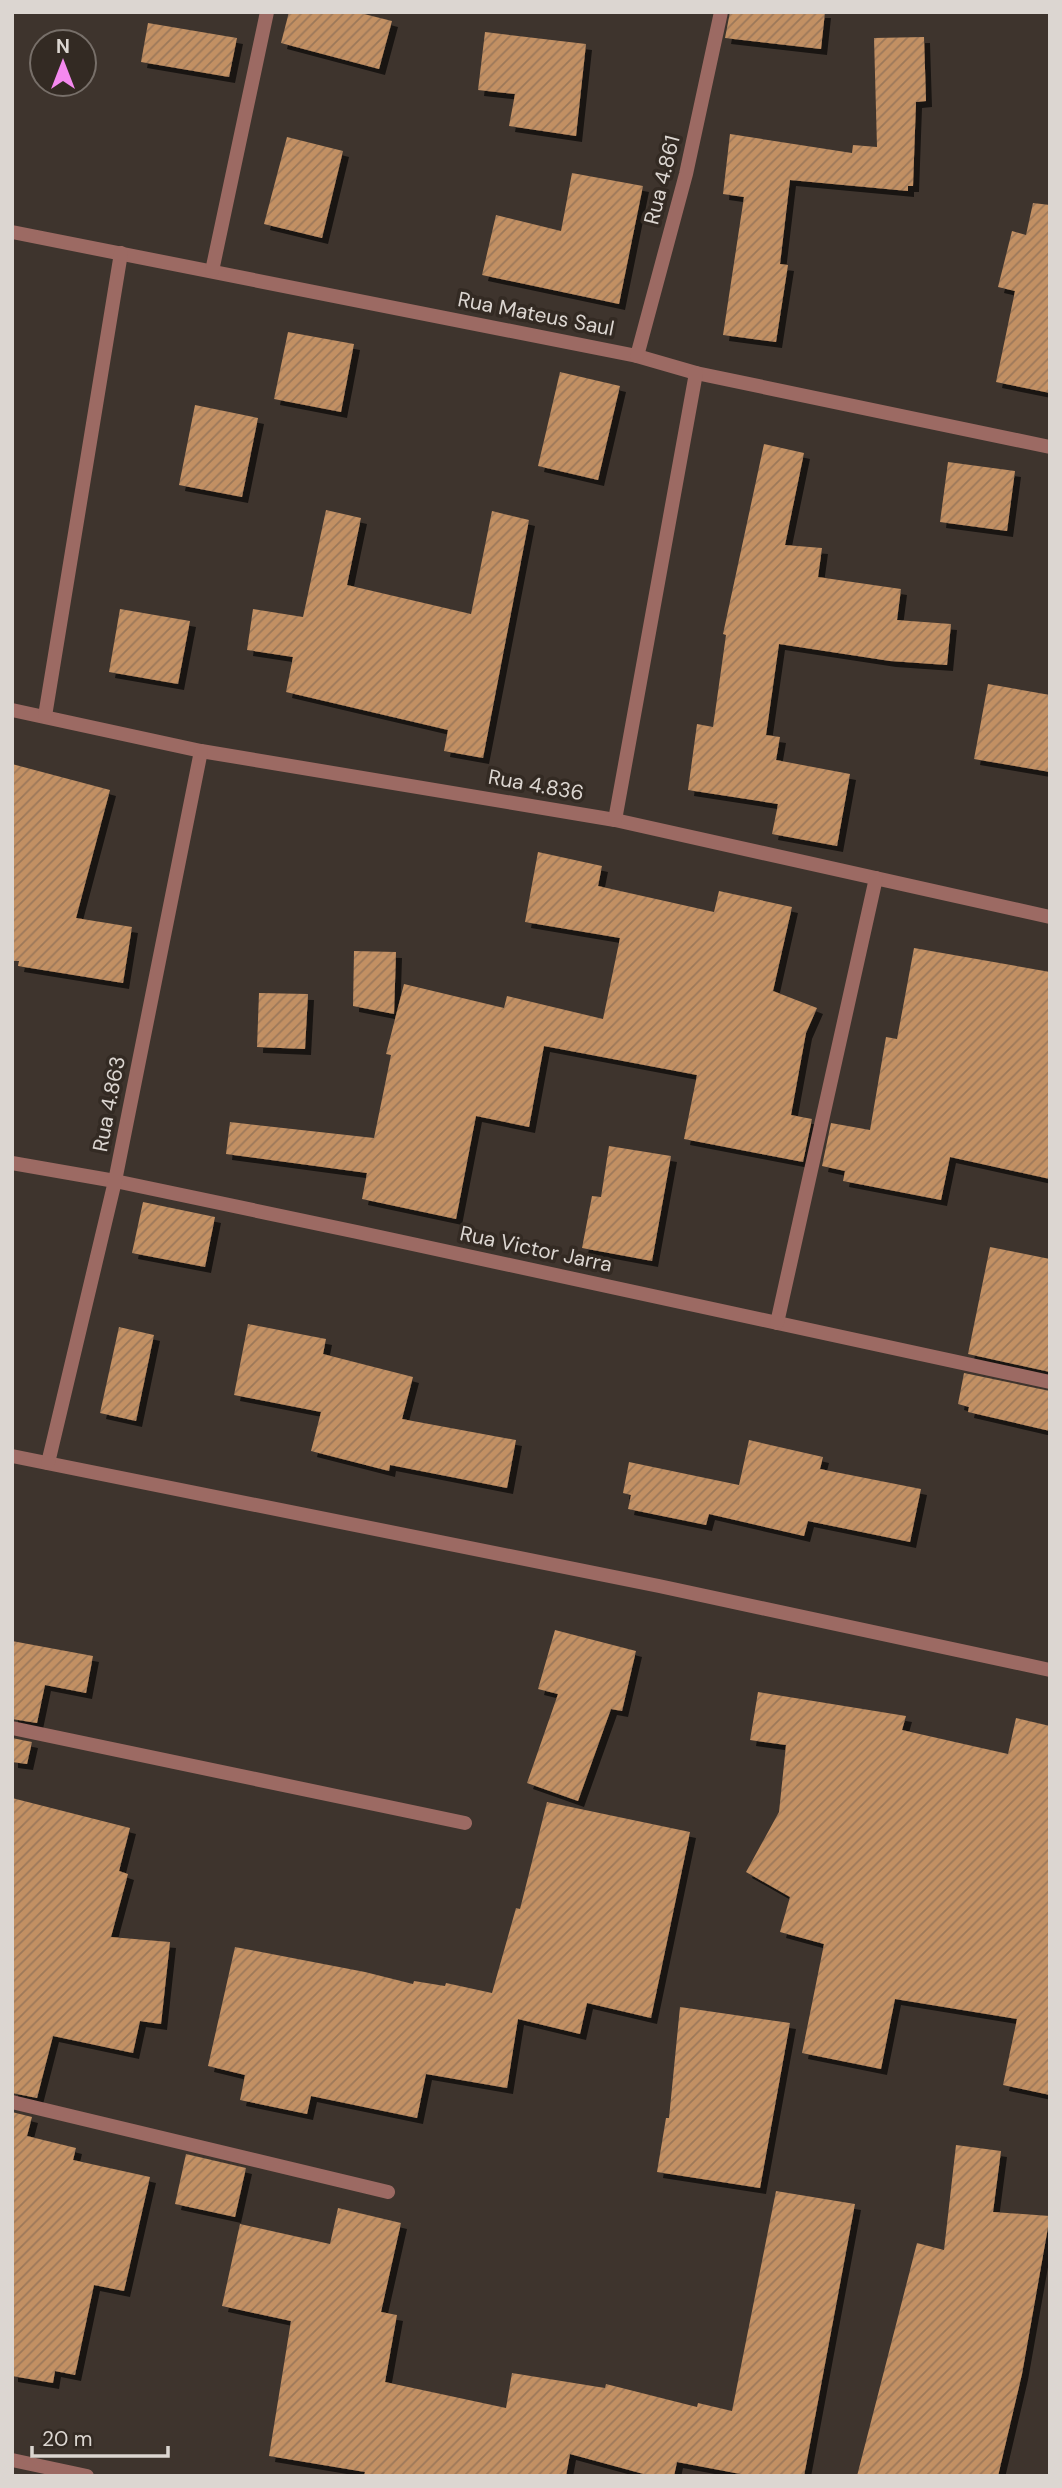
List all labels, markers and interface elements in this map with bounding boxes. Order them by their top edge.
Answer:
north arrow [28,28,98,98]
text: N [56,34,70,59]
street label: Rua 4.861 [637,132,687,228]
street label: Rua Mateus Saul [455,285,617,343]
street label: Rua 4.836 [486,763,586,807]
street label: Rua 4.863 [86,1054,132,1154]
street label: Rua Victor Jarra [457,1219,615,1279]
scale bar [32,2414,168,2458]
text: 20 m [42,2425,93,2453]

